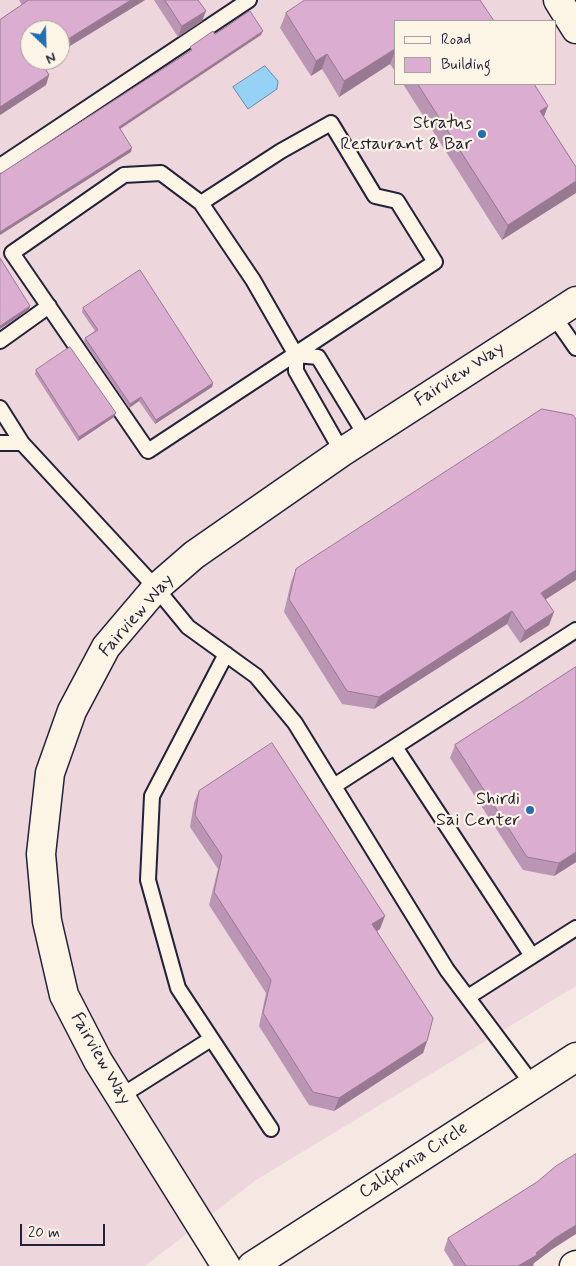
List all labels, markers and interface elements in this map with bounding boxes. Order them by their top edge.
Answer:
north arrow [20,20,70,70]
legend [394,20,556,85]
text: Road [441,30,471,50]
text: N [43,48,59,68]
text: Building [441,55,491,75]
place label: Stratus Restaurant & Bar [340,113,472,156]
marker: Stratus Restaurant & Bar [476,128,488,140]
street label: Fairview Way [411,338,509,412]
street label: Fairview Way [95,570,179,662]
place label: Shirdi Sai Center [436,789,520,832]
marker: Shirdi Sai Center [524,804,536,816]
street label: Fairview Way [65,1009,135,1109]
street label: California Circle [356,1118,472,1204]
scale bar [22,1214,108,1246]
text: 20 m [28,1223,60,1243]

